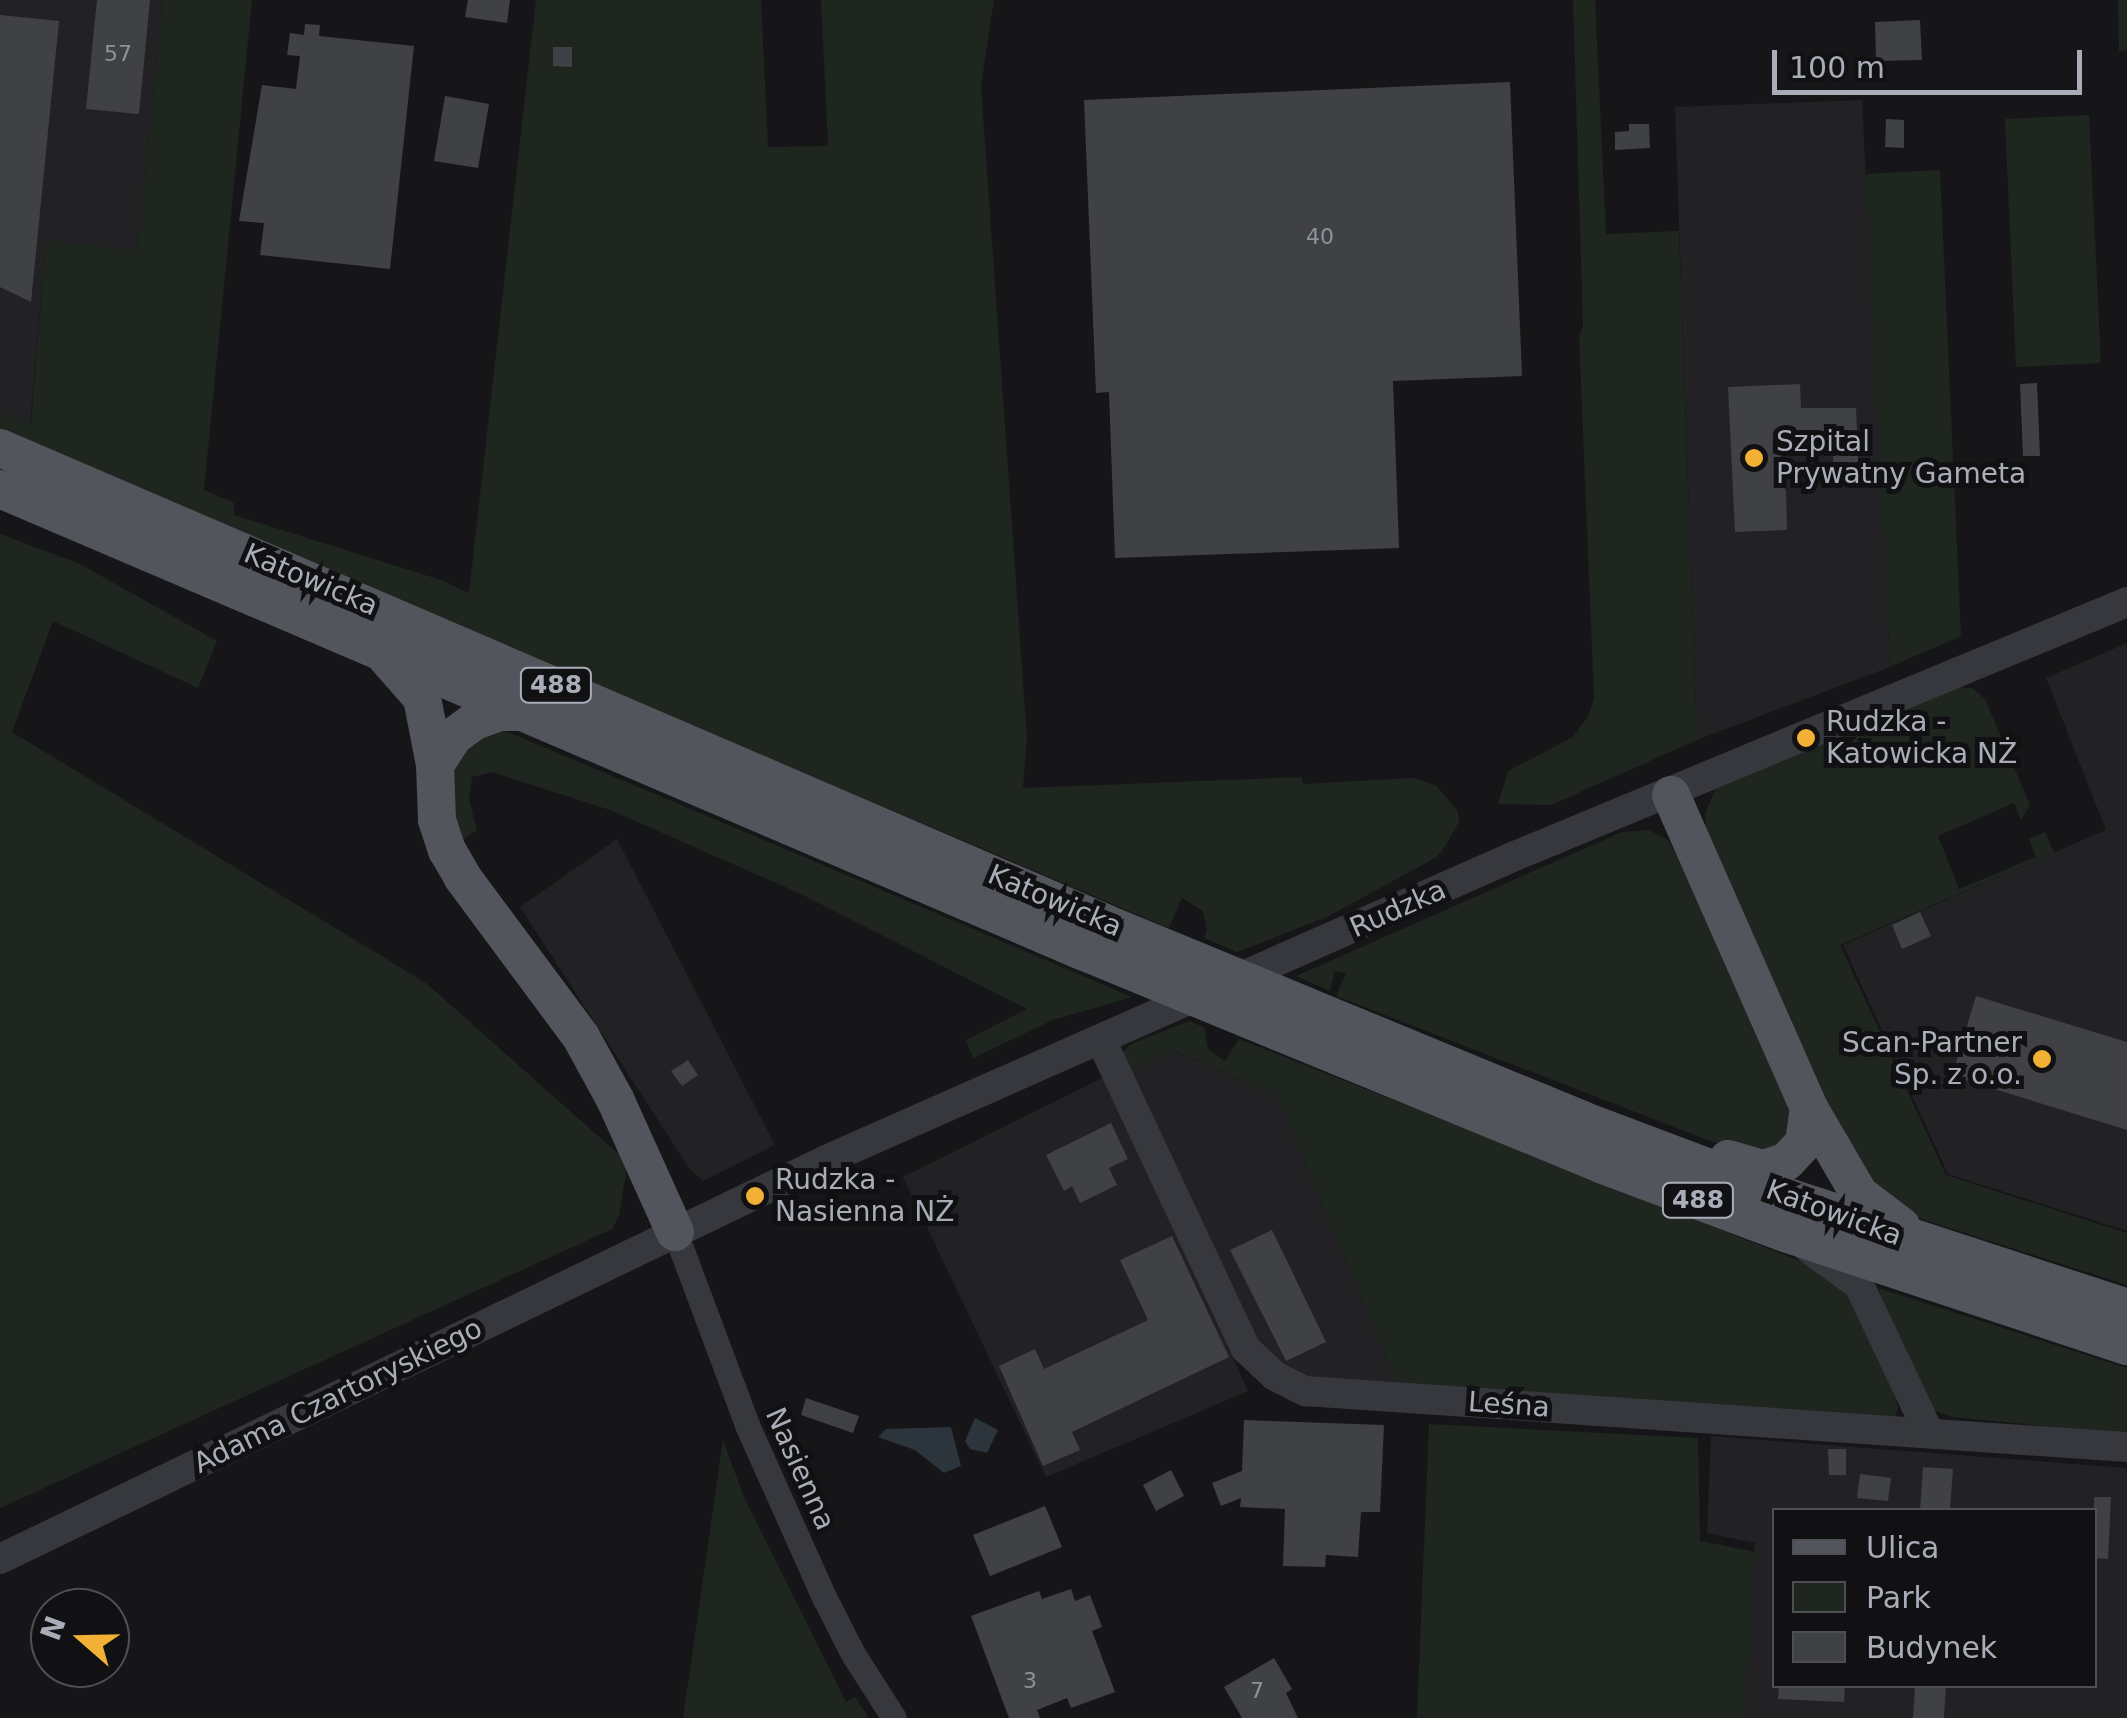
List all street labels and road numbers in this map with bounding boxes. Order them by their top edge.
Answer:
street label: Katowicka [239,537,383,623]
road number: 488 [518,665,594,705]
street label: Katowicka [983,858,1127,944]
street label: Rudzka [1345,873,1451,945]
street label: Katowicka [1761,1173,1907,1253]
road number: 488 [1660,1180,1736,1220]
street label: Adama Czartoryskiego [188,1311,488,1481]
street label: Leśna [1467,1385,1551,1425]
street label: Nasienna [758,1403,842,1535]

